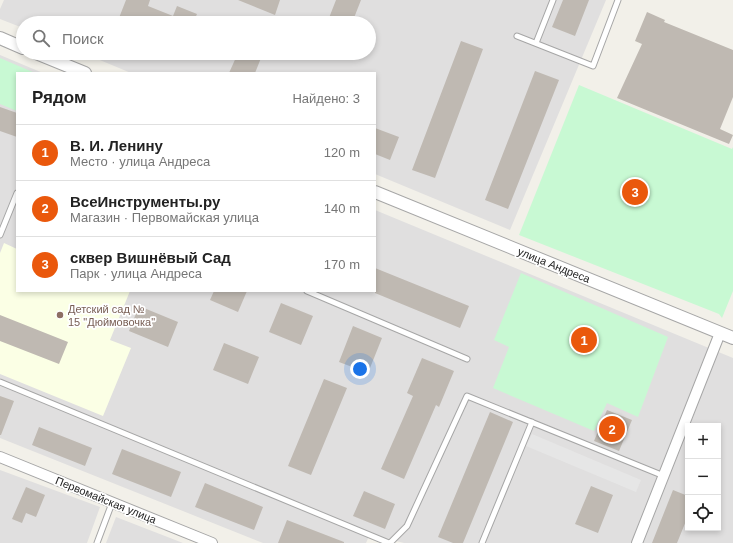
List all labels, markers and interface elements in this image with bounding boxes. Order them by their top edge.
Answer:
search box [16,16,376,60]
icon: search [30,27,52,49]
text: Поиск [62,30,104,47]
text: Рядом [32,88,87,107]
text: Найдено: 3 [292,91,360,106]
text: В. И. Ленину [70,137,163,154]
text: 1 [41,145,49,160]
text: 120 m [324,145,360,160]
text: Место · улица Андреса [70,154,210,169]
pin: 3 [622,177,648,207]
text: ВсеИнструменты.ру [70,193,220,210]
text: 2 [41,201,49,216]
text: 140 m [324,201,360,216]
text: Магазин · Первомайская улица [70,210,259,225]
street label: улица Андреса [516,245,593,285]
text: сквер Вишнёвый Сад [70,249,231,266]
text: 3 [41,257,49,272]
text: 170 m [324,257,360,272]
text: Парк · улица Андреса [70,266,202,281]
place label: Детский сад № 15 "Дюймовочка" [68,303,155,328]
marker: Детский сад № 15 "Дюймовочка" [55,310,65,320]
pin: 1 [571,325,597,355]
your location [350,359,370,379]
pin: 2 [599,414,625,444]
map controls [685,423,721,531]
button: + [685,423,721,459]
button: − [685,459,721,495]
street label: Первомайская улица [54,474,159,526]
button: locate [685,495,721,531]

